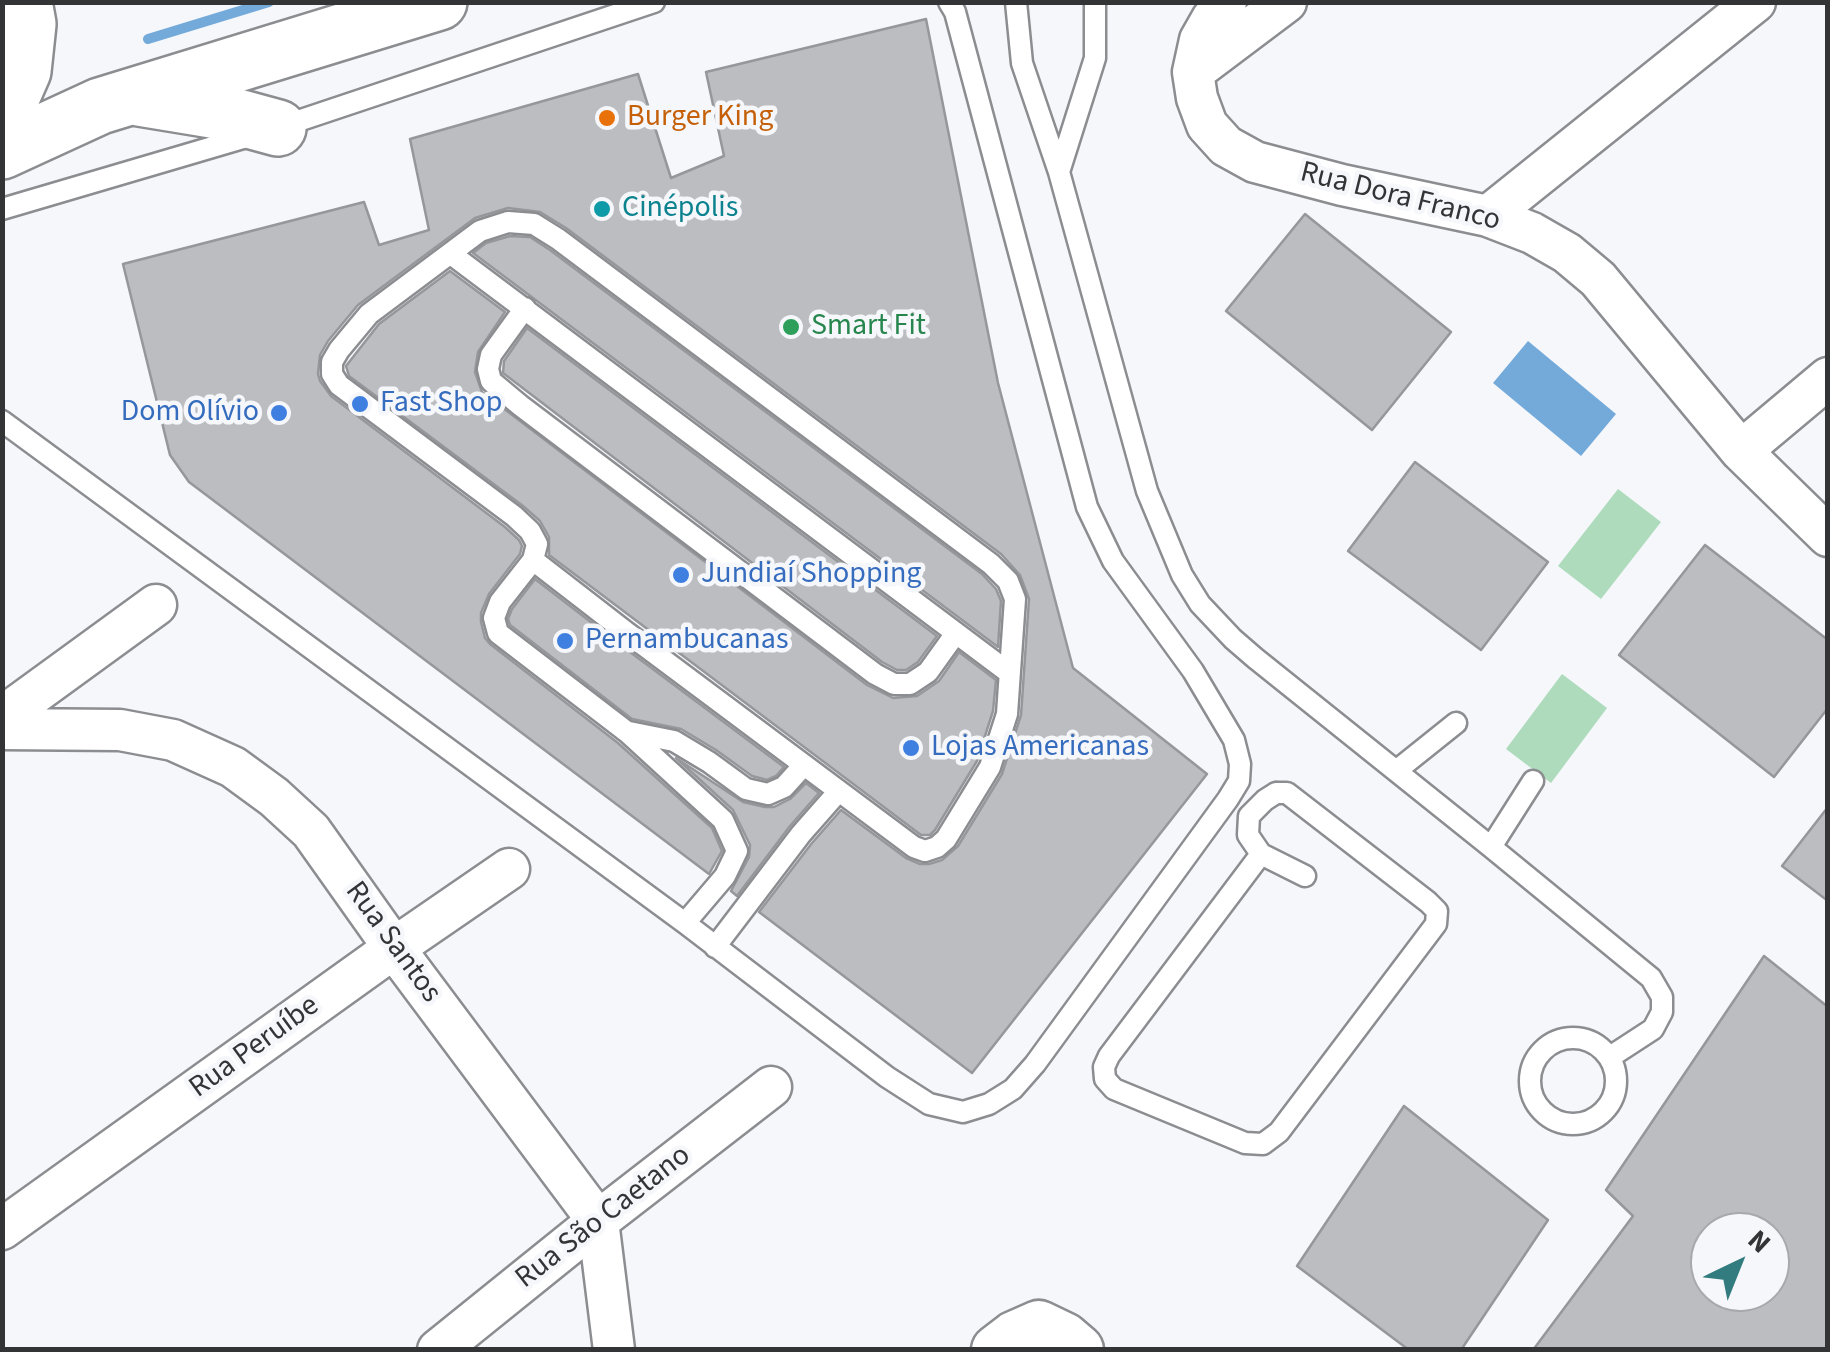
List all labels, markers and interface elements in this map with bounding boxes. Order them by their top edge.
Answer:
place label: Burger King [627,100,773,136]
marker: Burger King [596,107,618,129]
street label: Rua Dora Franco [1296,156,1504,240]
place label: Cinépolis [622,191,738,227]
marker: Cinépolis [591,198,613,220]
place label: Smart Fit [811,309,926,345]
marker: Smart Fit [780,316,802,338]
place label: Fast Shop [380,386,502,422]
marker: Fast Shop [349,393,371,415]
place label: Dom Olívio [121,395,259,431]
marker: Dom Olívio [268,402,290,424]
place label: Jundiaí Shopping [701,557,921,593]
marker: Jundiaí Shopping [670,564,692,586]
place label: Pernambucanas [585,623,788,659]
marker: Pernambucanas [554,630,576,652]
place label: Lojas Americanas [931,730,1149,766]
marker: Lojas Americanas [900,737,922,759]
street label: Rua Santos [336,876,448,1010]
street label: Rua Peruíbe [183,989,327,1107]
street label: Rua São Caetano [509,1139,699,1297]
north arrow [1690,1212,1790,1312]
text: N [1739,1221,1780,1263]

